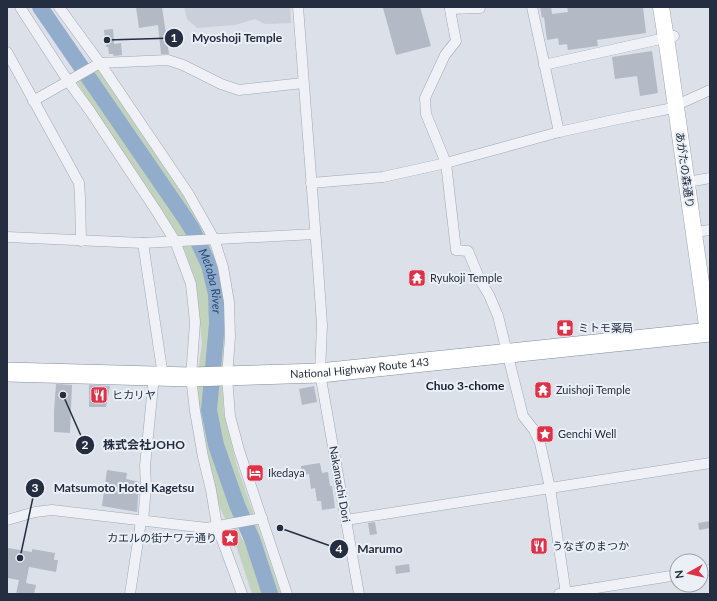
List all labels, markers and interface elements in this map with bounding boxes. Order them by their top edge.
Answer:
callout: Myoshoji Temple [164,26,291,50]
text: 1 [171,30,178,45]
text: Myoshoji Temple [192,30,283,45]
street label: あがたの森通り [674,131,697,209]
water label: Metoba River [195,246,225,315]
temple icon: Ryukoji Temple [407,268,427,288]
place label: Ryukoji Temple [430,271,503,284]
pharmacy icon: ミトモ薬局 [555,318,575,338]
place label: ミトモ薬局 [578,321,633,334]
street label: National Highway Route 143 [290,355,430,380]
district label: Chuo 3-chome [426,378,505,393]
temple icon: Zuishoji Temple [533,380,553,400]
place label: Zuishoji Temple [556,383,631,396]
restaurant icon: ヒカリヤ [89,385,109,405]
place label: ヒカリヤ [112,388,156,401]
place icon: Genchi Well [535,424,555,444]
place label: Genchi Well [558,427,616,440]
callout: 株式会社JOHO [75,433,193,457]
text: 2 [82,437,89,452]
text: 株式会社JOHO [103,437,185,452]
street label: Nakamachi Dori [327,445,354,523]
hotel icon: Ikedaya [245,463,265,483]
place label: Ikedaya [268,466,305,479]
callout: Matsumoto Hotel Kagetsu [25,476,202,500]
text: 3 [32,480,39,495]
text: Matsumoto Hotel Kagetsu [54,480,195,495]
place icon: カエルの街ナワテ通り [220,528,240,548]
place label: カエルの街ナワテ通り [107,531,217,544]
restaurant icon: うなぎのまつか [529,536,549,556]
callout: Marumo [329,537,411,561]
place label: うなぎのまつか [552,539,629,552]
text: 4 [336,541,343,556]
text: Marumo [357,541,403,556]
north arrow [669,553,709,593]
text: N [672,569,686,580]

